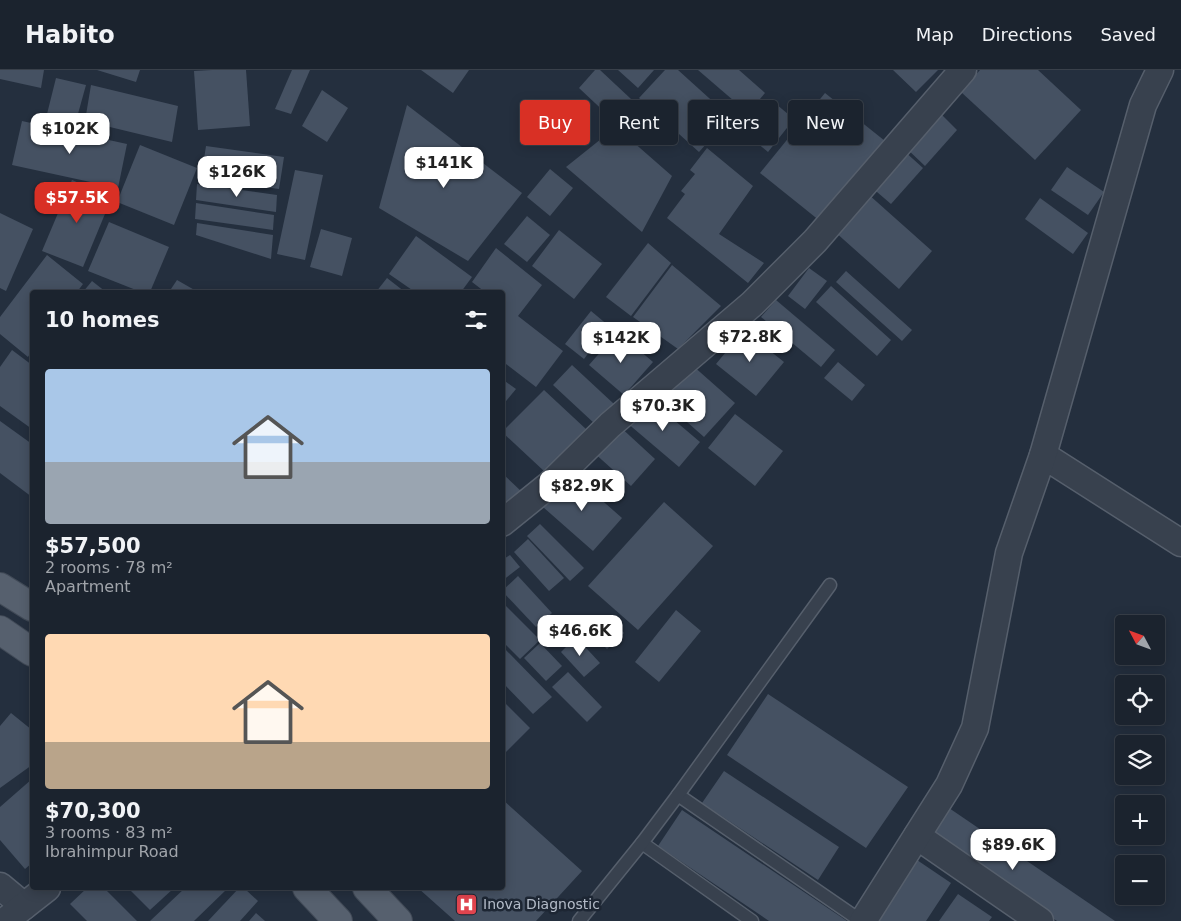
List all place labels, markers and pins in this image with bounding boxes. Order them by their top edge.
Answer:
pin: $102K [35,112,105,155]
pin: $141K [409,146,479,189]
pin: $126K [202,156,272,198]
pin: $57.5K [36,182,118,224]
pin: $72.8K [709,320,791,363]
pin: $142K [586,322,656,364]
pin: $70.3K [622,390,704,432]
pin: $82.9K [541,470,623,512]
pin: $46.6K [539,614,621,657]
pin: $89.6K [972,828,1054,871]
hospital icon: Inova Diagnostic [455,892,479,916]
place label: Inova Diagnostic [483,896,600,912]

